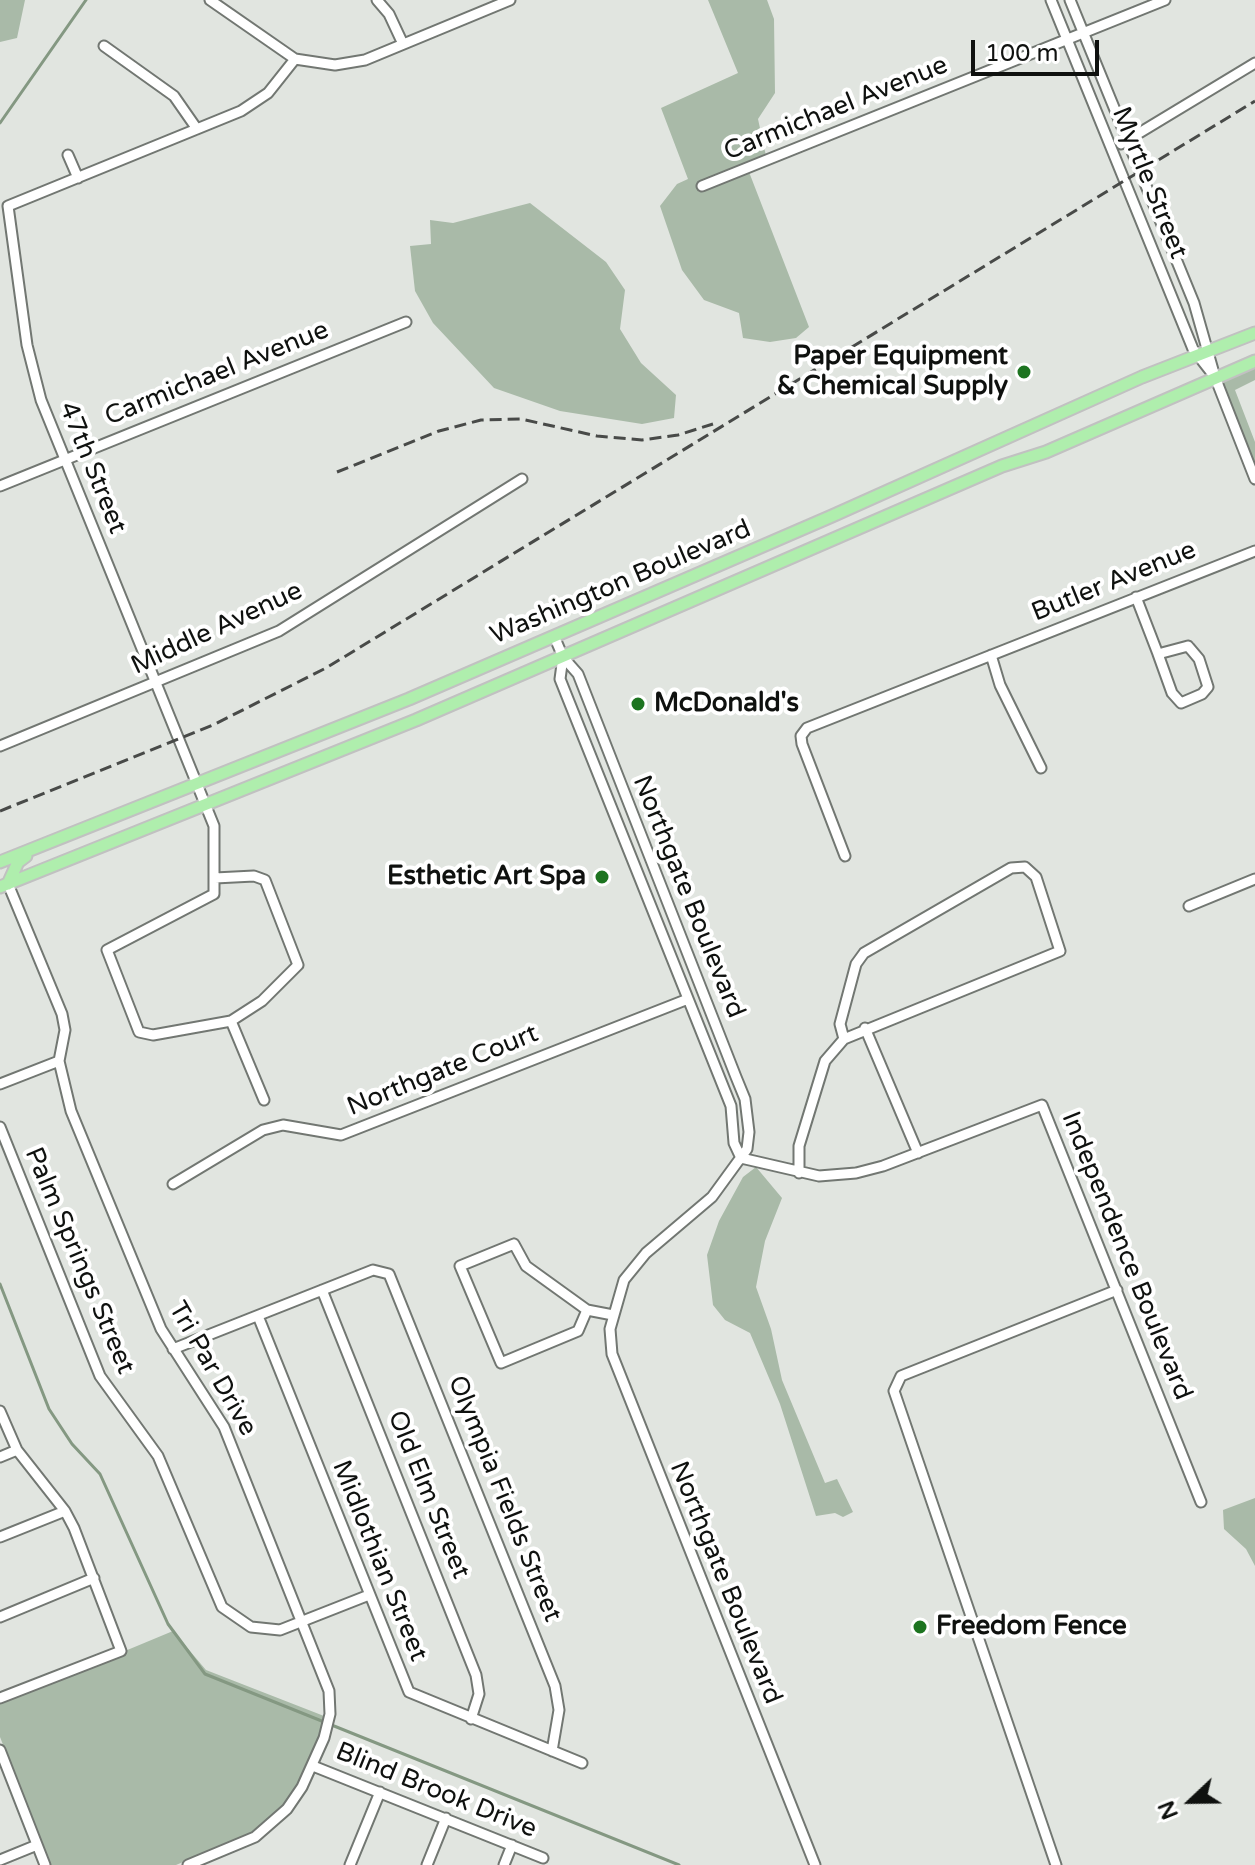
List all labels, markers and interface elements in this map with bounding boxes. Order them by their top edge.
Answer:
scale bar [975,24,1103,74]
text: 100 m [985,39,1059,68]
street label: Carmichael Avenue [720,50,952,168]
street label: Myrtle Street [1104,103,1194,263]
street label: Carmichael Avenue [101,315,333,433]
place label: Paper Equipment & Chemical Supply [777,341,1008,402]
marker: Paper Equipment & Chemical Supply [1015,363,1033,381]
street label: 47th Street [51,397,133,539]
street label: Washington Boulevard [486,514,756,652]
street label: Butler Avenue [1027,535,1201,629]
street label: Middle Avenue [127,576,307,682]
place label: McDonald's [654,688,799,720]
marker: McDonald's [629,695,647,713]
street label: Northgate Boulevard [625,771,751,1023]
place label: Esthetic Art Spa [387,861,586,893]
marker: Esthetic Art Spa [593,868,611,886]
street label: Northgate Court [343,1018,543,1124]
street label: Independence Boulevard [1054,1107,1198,1405]
street label: Palm Springs Street [17,1143,141,1379]
street label: Tri Par Drive [161,1296,263,1442]
street label: Olympia Fields Street [440,1371,568,1627]
street label: Old Elm Street [380,1406,476,1584]
street label: Midlothian Street [325,1456,433,1666]
street label: Northgate Boulevard [662,1457,788,1709]
place label: Freedom Fence [936,1611,1127,1643]
marker: Freedom Fence [911,1618,929,1636]
street label: Blind Brook Drive [331,1736,541,1846]
north arrow [1151,1761,1231,1841]
text: N [1153,1797,1184,1823]

